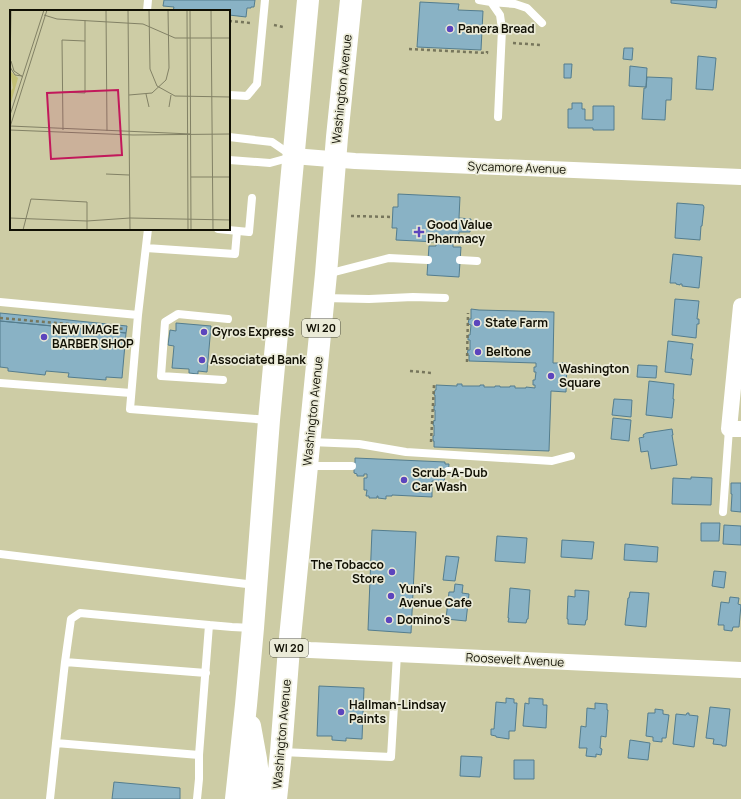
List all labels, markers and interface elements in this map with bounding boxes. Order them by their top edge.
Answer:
inset map [10,10,230,230]
place label: Panera Bread [458,20,535,37]
marker: Panera Bread [445,24,455,34]
street label: Washington Avenue [327,33,356,145]
street label: Sycamore Avenue [467,157,567,178]
place label: Good Value Pharmacy [427,216,493,247]
marker: Good Value Pharmacy [414,227,424,237]
place label: State Farm [485,314,548,331]
marker: State Farm [472,318,482,328]
road number: WI 20 [302,319,340,337]
place label: NEW IMAGE BARBER SHOP [52,321,134,352]
place label: Gyros Express [212,323,295,340]
marker: Gyros Express [199,327,209,337]
marker: NEW IMAGE BARBER SHOP [39,332,49,342]
place label: Beltone [486,343,531,360]
marker: Beltone [473,347,483,357]
place label: Associated Bank [210,351,306,368]
marker: Associated Bank [197,355,207,365]
street label: Washington Avenue [298,355,327,467]
place label: Washington Square [559,360,629,391]
marker: Washington Square [546,371,556,381]
place label: Scrub-A-Dub Car Wash [412,464,488,495]
marker: Scrub-A-Dub Car Wash [399,475,409,485]
place label: The Tobacco Store [311,556,384,587]
marker: The Tobacco Store [387,567,397,577]
place label: Yuni's Avenue Cafe [399,580,472,611]
marker: Yuni's Avenue Cafe [386,591,396,601]
place label: Domino's [397,611,451,628]
marker: Domino's [384,615,394,625]
road number: WI 20 [270,639,308,657]
street label: Roosevelt Avenue [465,648,565,671]
street label: Washington Avenue [268,678,295,790]
place label: Hallman-Lindsay Paints [349,696,446,727]
marker: Hallman-Lindsay Paints [336,707,346,717]

